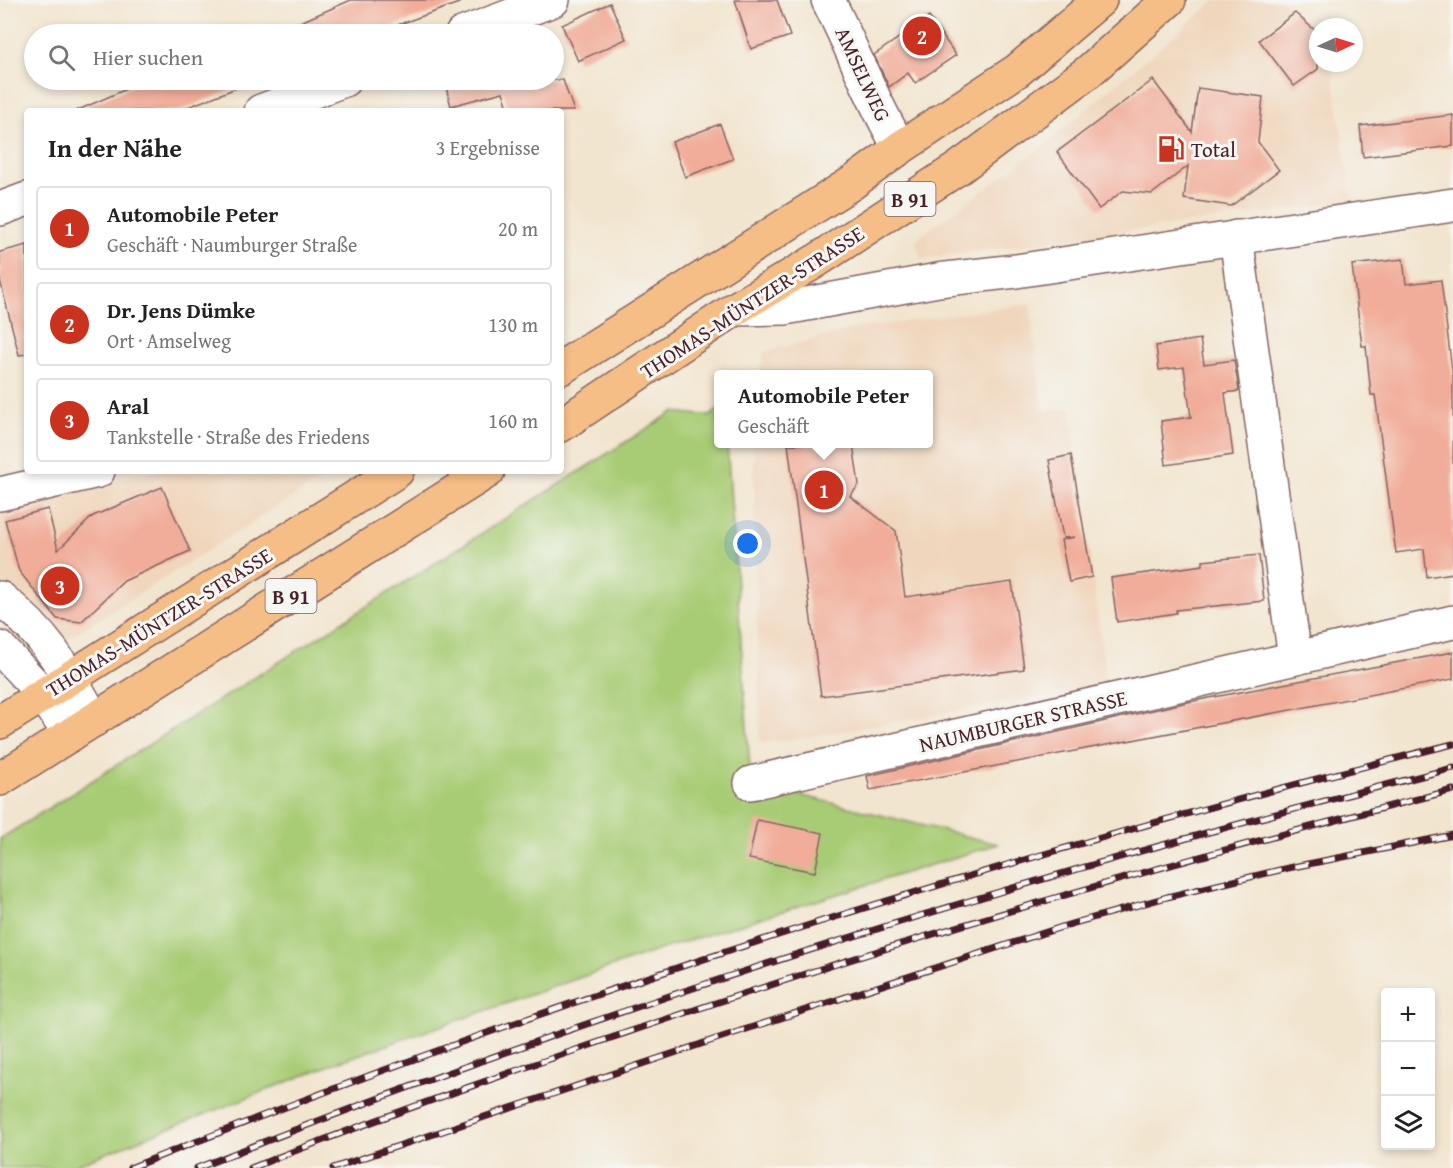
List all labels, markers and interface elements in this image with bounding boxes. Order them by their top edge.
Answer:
pin: 2 [902,14,942,58]
north arrow [1309,18,1363,72]
street label: AMSELWEG [828,22,898,126]
search box [24,24,564,90]
icon: search [45,41,78,74]
text: Hier suchen [93,41,203,73]
text: In der Nähe [48,128,182,167]
text: 3 Ergebnisse [436,133,540,162]
fuel station icon: Total [1156,134,1186,164]
place label: Total [1191,134,1236,165]
road number: B 91 [884,182,936,216]
text: Automobile Peter [107,198,278,230]
text: 1 [64,214,75,243]
text: 20 m [498,214,538,243]
street label: THOMAS-MÜNTZER-STRASSE [634,218,870,386]
text: Geschäft · Naumburger Straße [107,230,358,259]
text: Dr. Jens Dümke [107,294,255,326]
text: 2 [64,310,75,339]
text: 130 m [488,310,538,339]
text: Ort · Amselweg [107,326,231,355]
popup [714,370,933,448]
text: Automobile Peter [738,379,909,411]
text: Aral [107,390,149,422]
text: 3 [64,406,75,435]
text: 160 m [488,406,538,435]
text: Geschäft [738,411,810,440]
text: Tankstelle · Straße des Friedens [107,422,370,451]
pin: 1 [804,468,844,512]
your location [733,529,762,558]
street label: THOMAS-MÜNTZER-STRASSE [40,539,278,704]
pin: 3 [40,564,80,608]
road number: B 91 [266,579,316,613]
street label: NAUMBURGER STRASSE [916,682,1130,760]
map controls [1381,988,1435,1150]
button: + [1381,988,1435,1042]
button: − [1381,1042,1435,1096]
button: layers [1381,1096,1435,1150]

